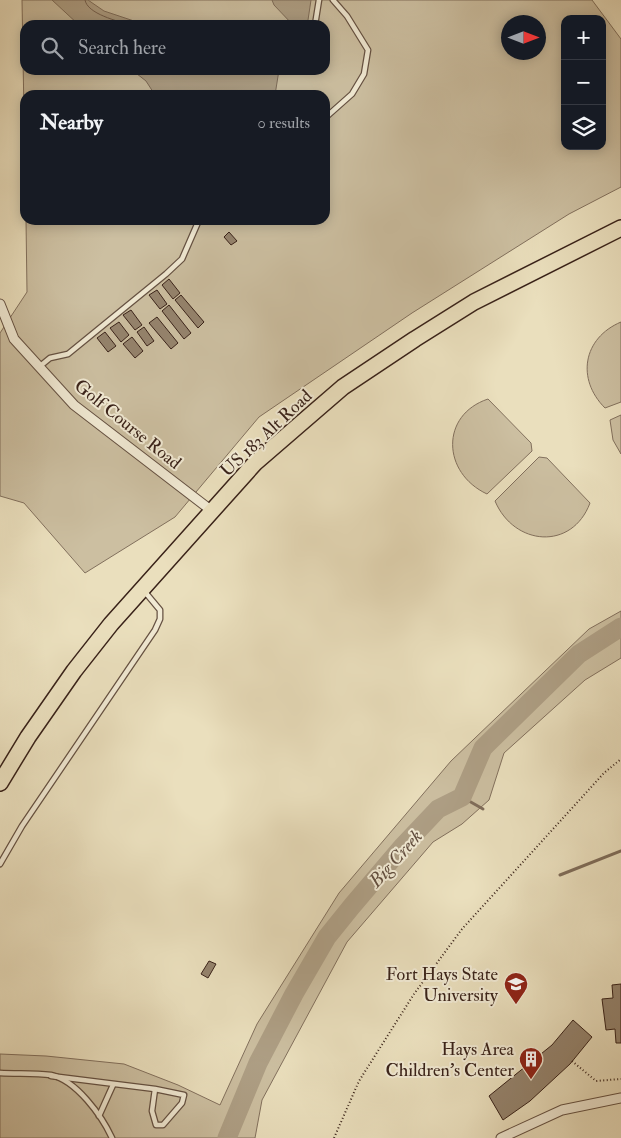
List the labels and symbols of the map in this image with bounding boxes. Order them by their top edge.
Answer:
north arrow [501,15,546,60]
street label: Golf Course Road [70,374,186,475]
street label: US 183 Alt Road [215,385,317,482]
water label: Big Creek [363,825,428,893]
place label: Fort Hays State University [386,963,499,1007]
school or university icon: Fort Hays State University [503,971,529,1005]
place label: Hays Area Children's Center [386,1038,515,1082]
building icon: Hays Area Children's Center [518,1046,544,1080]

